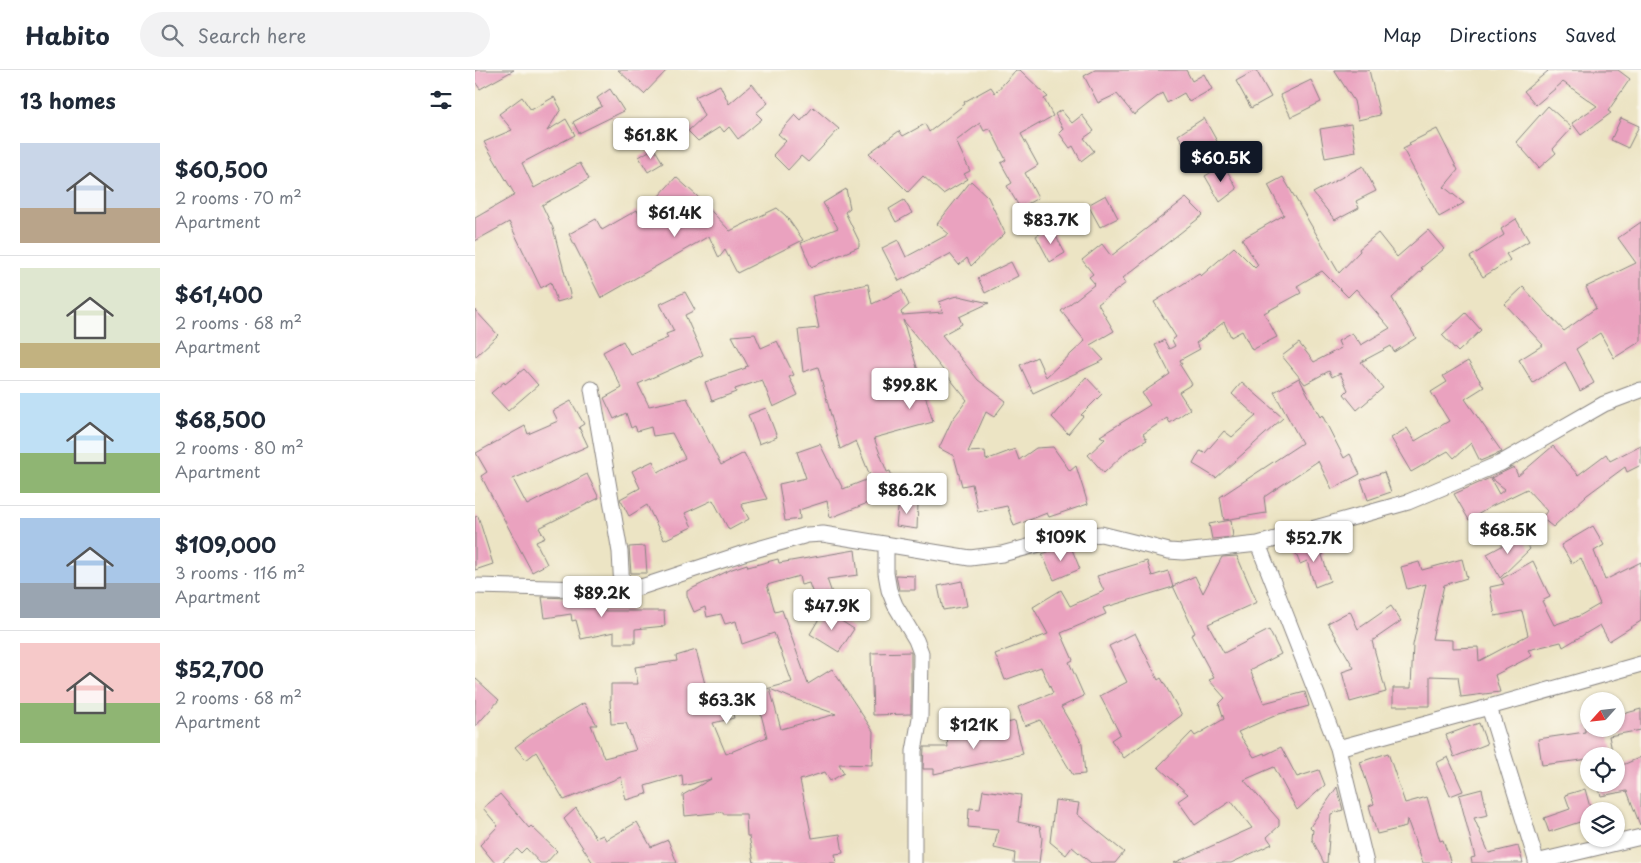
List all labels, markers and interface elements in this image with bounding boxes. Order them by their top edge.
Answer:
search box [140,12,490,57]
text: Habito [25,17,110,53]
icon: search [158,21,186,49]
text: Search here [198,21,306,49]
text: Map [1383,21,1421,48]
text: Directions [1449,21,1537,48]
text: Saved [1565,21,1616,48]
text: 13 homes [20,84,116,116]
icon: filters [427,86,455,114]
pin: $61.8K [610,118,692,160]
text: $61.8K [624,122,678,146]
pin: $60.5K [1180,140,1262,183]
text: $60.5K [1191,145,1251,169]
text: $60,500 [175,153,268,185]
icon: home [60,163,120,223]
text: 2 rooms · 70 m² [175,185,302,209]
pin: $61.4K [634,196,716,238]
text: $61.4K [648,200,702,224]
pin: $83.7K [1010,202,1092,245]
text: $83.7K [1023,207,1079,231]
text: Apartment [175,209,260,233]
text: $61,400 [175,278,263,310]
icon: home [60,288,120,348]
text: 2 rooms · 68 m² [175,310,302,334]
text: Apartment [175,334,260,358]
pin: $99.8K [869,368,951,410]
text: $99.8K [882,372,938,396]
text: $68,500 [175,403,266,435]
icon: home [60,413,120,473]
text: 2 rooms · 80 m² [175,435,304,459]
text: Apartment [175,459,260,483]
pin: $86.2K [866,472,948,515]
text: $86.2K [878,477,936,501]
pin: $68.5K [1467,512,1549,555]
text: $68.5K [1479,517,1537,541]
pin: $109K [1026,520,1096,562]
pin: $52.7K [1273,520,1355,563]
text: $109K [1036,524,1086,548]
text: $52.7K [1286,525,1342,549]
text: $109,000 [175,528,276,560]
icon: home [60,538,120,598]
text: 3 rooms · 116 m² [175,560,305,584]
pin: $89.2K [561,576,643,618]
text: $89.2K [574,580,630,604]
text: Apartment [175,584,260,608]
pin: $47.9K [791,588,873,631]
text: $47.9K [804,593,860,617]
text: $52,700 [175,653,264,685]
icon: home [60,663,120,723]
pin: $63.3K [686,682,768,725]
text: 2 rooms · 68 m² [175,685,302,709]
text: $63.3K [698,687,756,711]
north arrow [1580,692,1625,738]
map controls [1580,692,1625,847]
pin: $121K [939,708,1009,750]
text: Apartment [175,709,260,733]
text: $121K [950,712,998,736]
button: locate [1580,747,1625,792]
button: layers [1580,802,1625,847]

